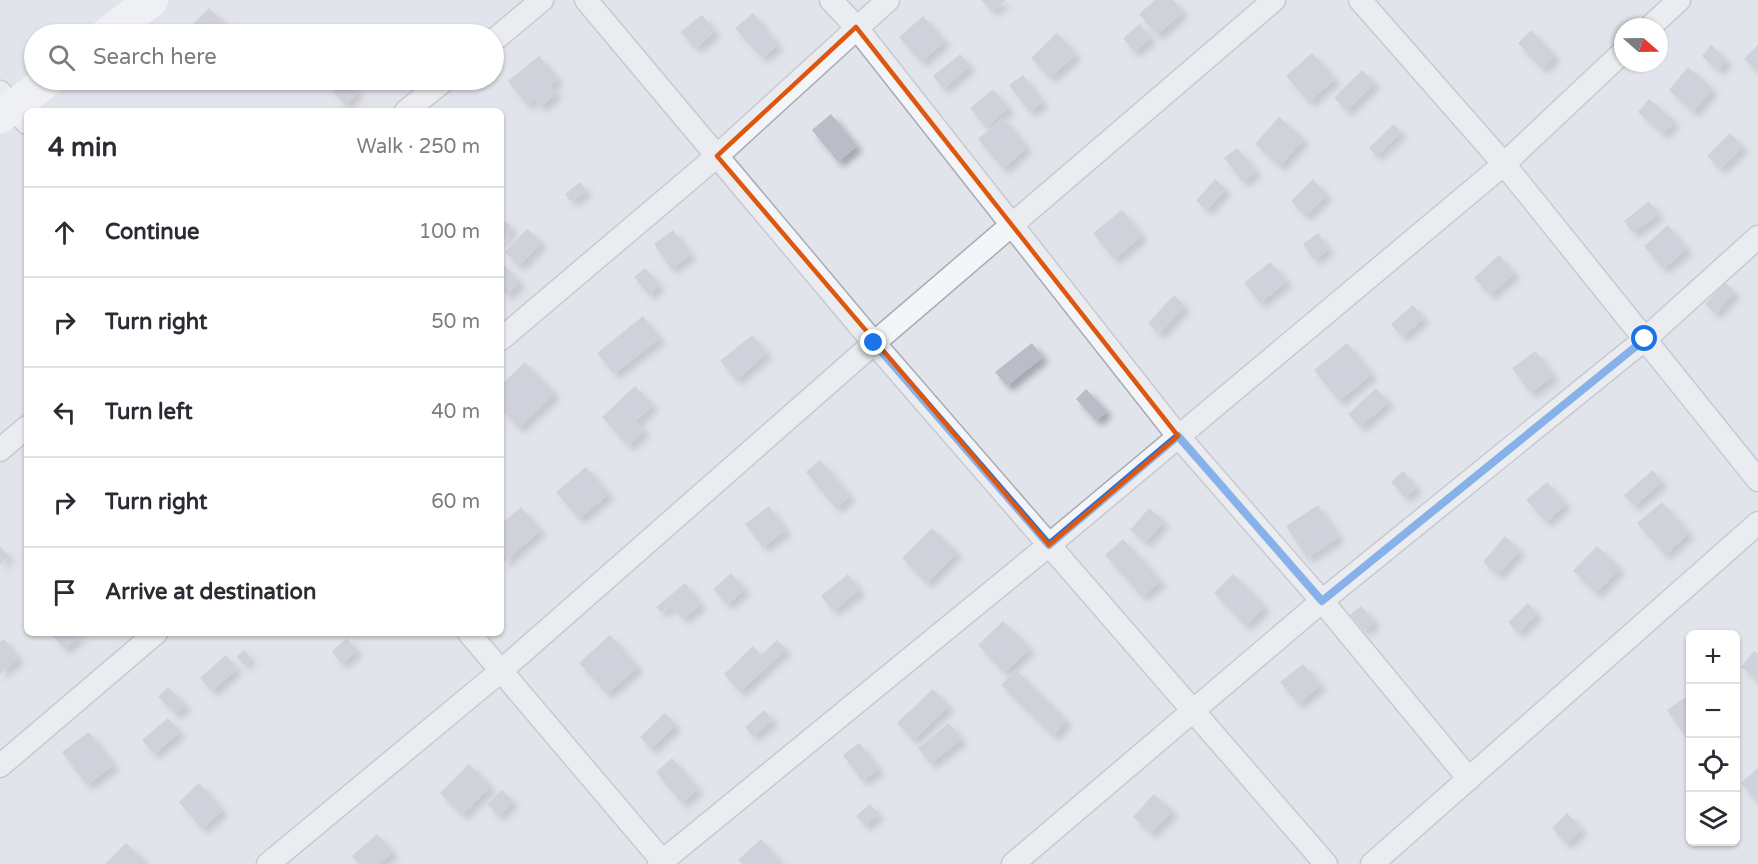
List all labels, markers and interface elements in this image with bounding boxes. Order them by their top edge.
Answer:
north arrow [1614,18,1668,72]
search box [24,24,504,90]
icon: search [45,41,78,74]
text: Search here [93,44,217,70]
text: 4 min [48,132,117,163]
text: Walk · 250 m [357,135,480,159]
icon: ahead [48,216,81,249]
text: Continue [105,219,200,245]
text: 100 m [419,220,480,244]
icon: right [48,306,81,339]
text: Turn right [105,309,207,335]
text: 50 m [431,310,480,334]
route start [1631,325,1657,351]
route end [860,329,886,355]
icon: left [48,396,81,429]
text: Turn left [105,399,193,425]
text: 40 m [431,400,480,424]
icon: right [48,486,81,519]
text: Turn right [105,489,207,515]
text: 60 m [431,490,480,514]
icon: arrive [48,576,81,609]
text: Arrive at destination [105,579,316,605]
map controls [1686,630,1740,846]
button: + [1686,630,1740,684]
button: − [1686,684,1740,738]
button: locate [1686,738,1740,792]
button: layers [1686,792,1740,846]

